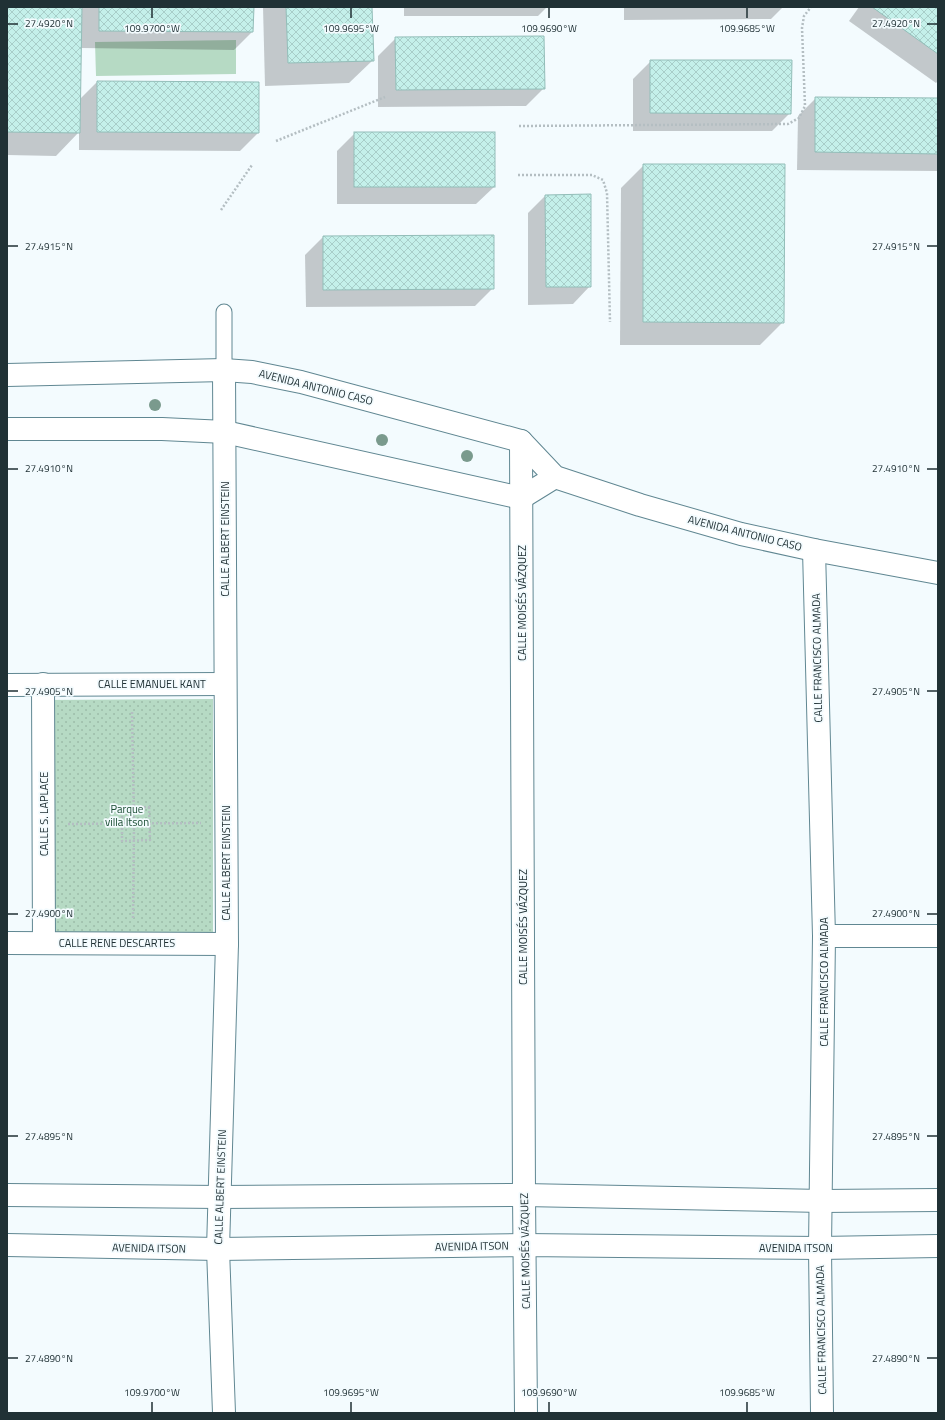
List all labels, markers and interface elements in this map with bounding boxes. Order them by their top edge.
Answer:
text: 27.4920°N [25,16,73,31]
text: 27.4920°N [872,16,920,31]
text: 109.9700°W [124,21,180,36]
text: 109.9695°W [323,21,379,36]
text: 109.9690°W [521,21,577,36]
text: 109.9685°W [719,21,775,36]
text: 27.4915°N [25,239,73,254]
text: 27.4915°N [872,239,920,254]
street label: AVENIDA ANTONIO CASO [257,365,375,409]
text: 27.4910°N [25,461,73,476]
text: 27.4910°N [872,461,920,476]
street label: CALLE ALBERT EINSTEIN [217,481,233,597]
street label: AVENIDA ANTONIO CASO [686,511,804,555]
street label: CALLE MOISÉS VÁZQUEZ [514,545,530,661]
street label: CALLE FRANCISCO ALMADA [808,593,826,723]
street label: CALLE EMANUEL KANT [98,676,206,692]
text: 27.4905°N [25,684,73,699]
text: 27.4905°N [872,684,920,699]
street label: CALLE S. LAPLACE [36,772,52,856]
park label: Parque villa Itson [105,801,149,830]
street label: CALLE ALBERT EINSTEIN [218,805,234,921]
street label: CALLE MOISÉS VÁZQUEZ [515,869,531,985]
text: 27.4900°N [25,906,73,921]
text: 27.4900°N [872,906,920,921]
street label: CALLE FRANCISCO ALMADA [816,917,832,1047]
street label: CALLE RENE DESCARTES [59,935,175,951]
text: 27.4895°N [25,1129,73,1144]
street label: CALLE ALBERT EINSTEIN [210,1129,230,1245]
text: 27.4895°N [872,1129,920,1144]
street label: CALLE MOISÉS VÁZQUEZ [516,1193,534,1309]
street label: AVENIDA ITSON [435,1237,509,1255]
street label: AVENIDA ITSON [112,1239,186,1257]
street label: AVENIDA ITSON [759,1240,833,1256]
street label: CALLE FRANCISCO ALMADA [812,1265,830,1395]
text: 27.4890°N [25,1351,73,1366]
text: 27.4890°N [872,1351,920,1366]
text: 109.9700°W [124,1385,180,1400]
text: 109.9695°W [323,1385,379,1400]
text: 109.9690°W [521,1385,577,1400]
text: 109.9685°W [719,1385,775,1400]

